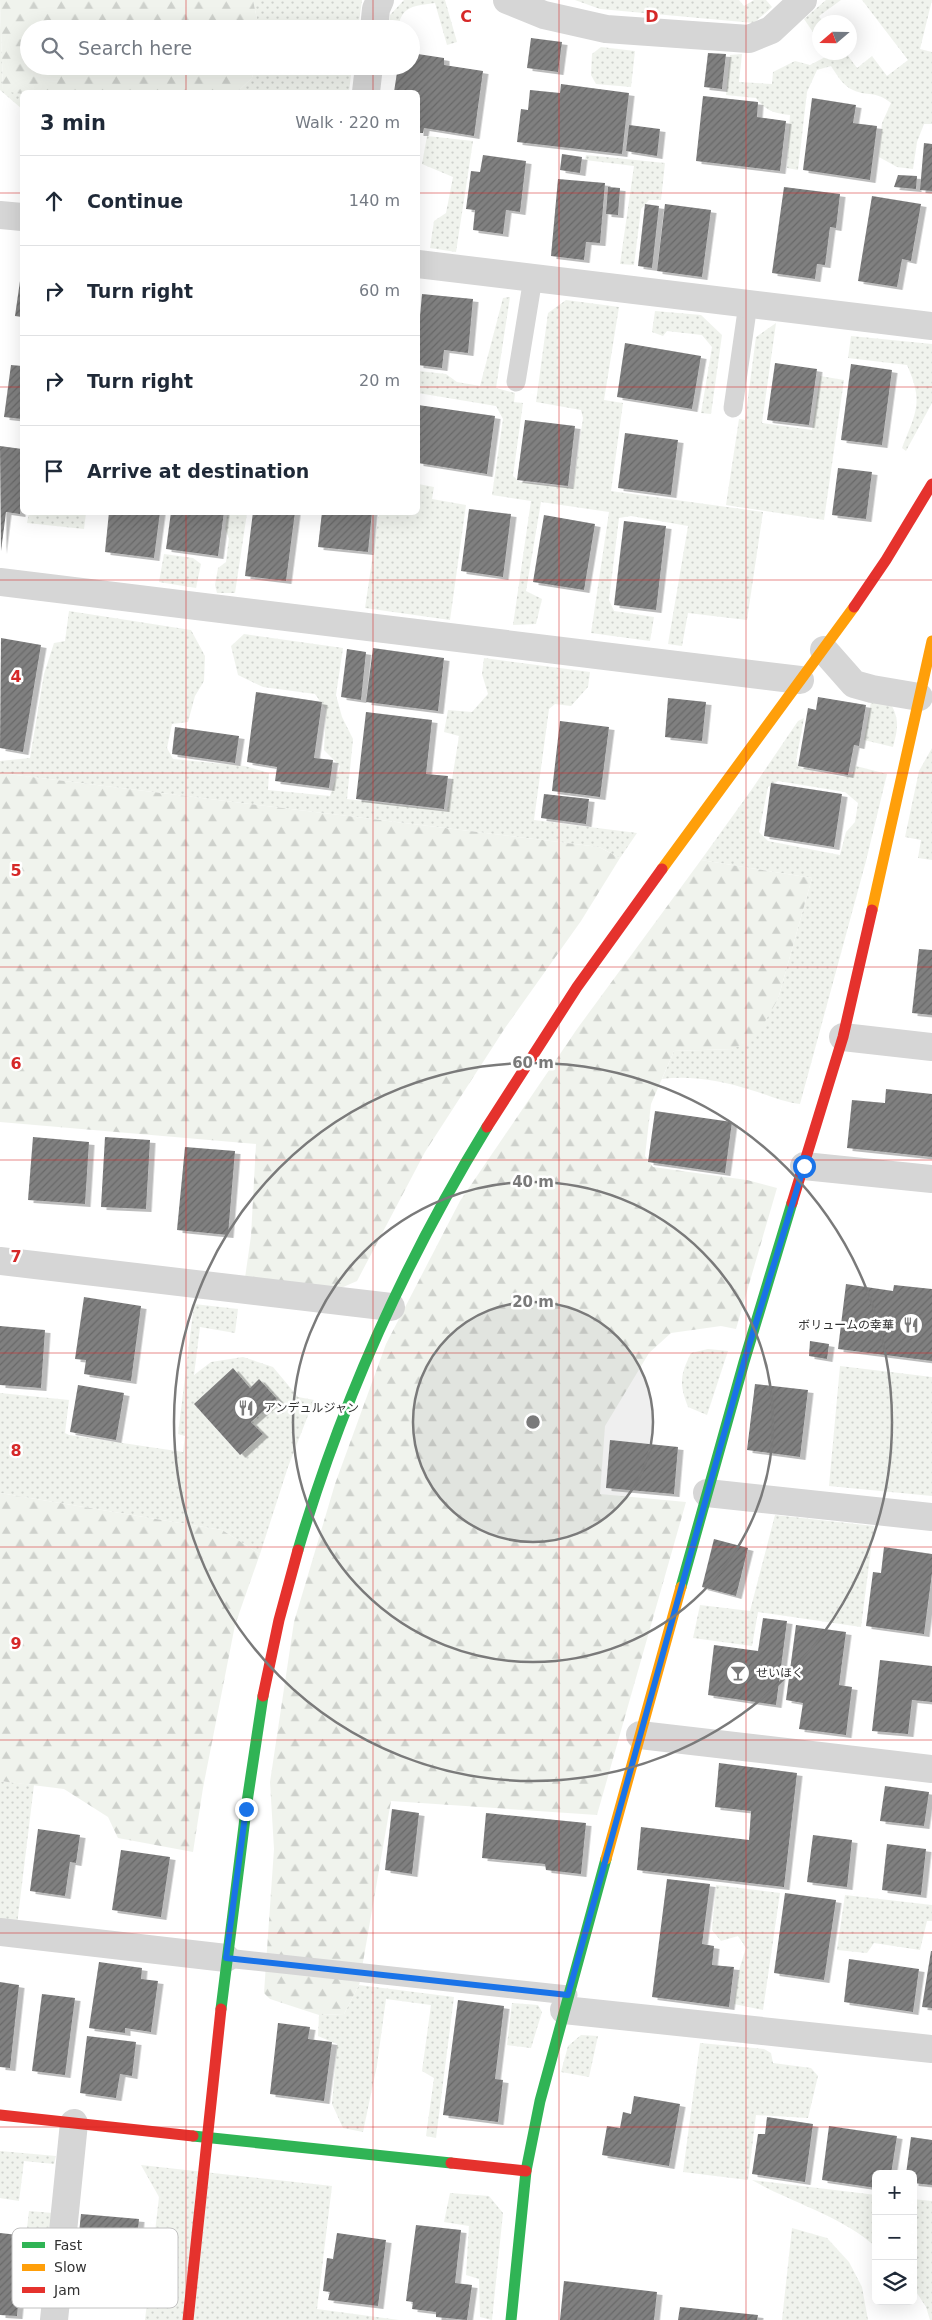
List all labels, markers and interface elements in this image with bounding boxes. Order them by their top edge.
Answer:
text: C [460,7,472,26]
text: D [645,7,659,26]
north arrow [812,15,857,60]
search box [20,20,420,75]
icon: search [38,34,66,62]
text: Search here [78,37,192,59]
text: 3 min [40,111,106,135]
text: Walk · 220 m [295,113,400,132]
icon: ahead [40,187,68,215]
text: Continue [87,190,183,212]
text: 140 m [349,191,400,210]
icon: right [40,277,68,305]
text: Turn right [87,280,193,302]
text: 60 m [359,281,400,300]
icon: right [40,367,68,395]
text: Turn right [87,370,193,392]
text: 20 m [359,371,400,390]
icon: arrive [40,457,68,485]
text: Arrive at destination [87,460,309,482]
text: 4 [10,667,22,686]
text: 5 [10,861,22,880]
text: 6 [10,1054,22,1073]
text: 60 m [512,1054,554,1072]
route start [793,1155,816,1178]
text: 40 m [512,1173,554,1191]
text: 7 [10,1247,22,1266]
text: 20 m [512,1293,554,1311]
restaurant icon: ボリュームの幸華 [898,1312,924,1338]
place label: ボリュームの幸華 [798,1318,894,1332]
restaurant icon: アンデュルジャン [233,1395,259,1421]
place label: アンデュルジャン [264,1401,359,1415]
centre of rings [524,1413,542,1431]
text: 8 [10,1441,22,1460]
text: 9 [10,1634,22,1653]
bar icon: せいほく [725,1660,751,1686]
place label: せいほく [756,1666,804,1680]
route end [235,1798,258,1821]
map controls [872,2170,917,2305]
button: + [872,2170,917,2215]
button: − [872,2215,917,2260]
legend [12,2228,178,2308]
text: Fast [54,2237,83,2253]
text: Slow [54,2259,87,2275]
button: layers [872,2260,917,2305]
text: Jam [53,2282,80,2298]

